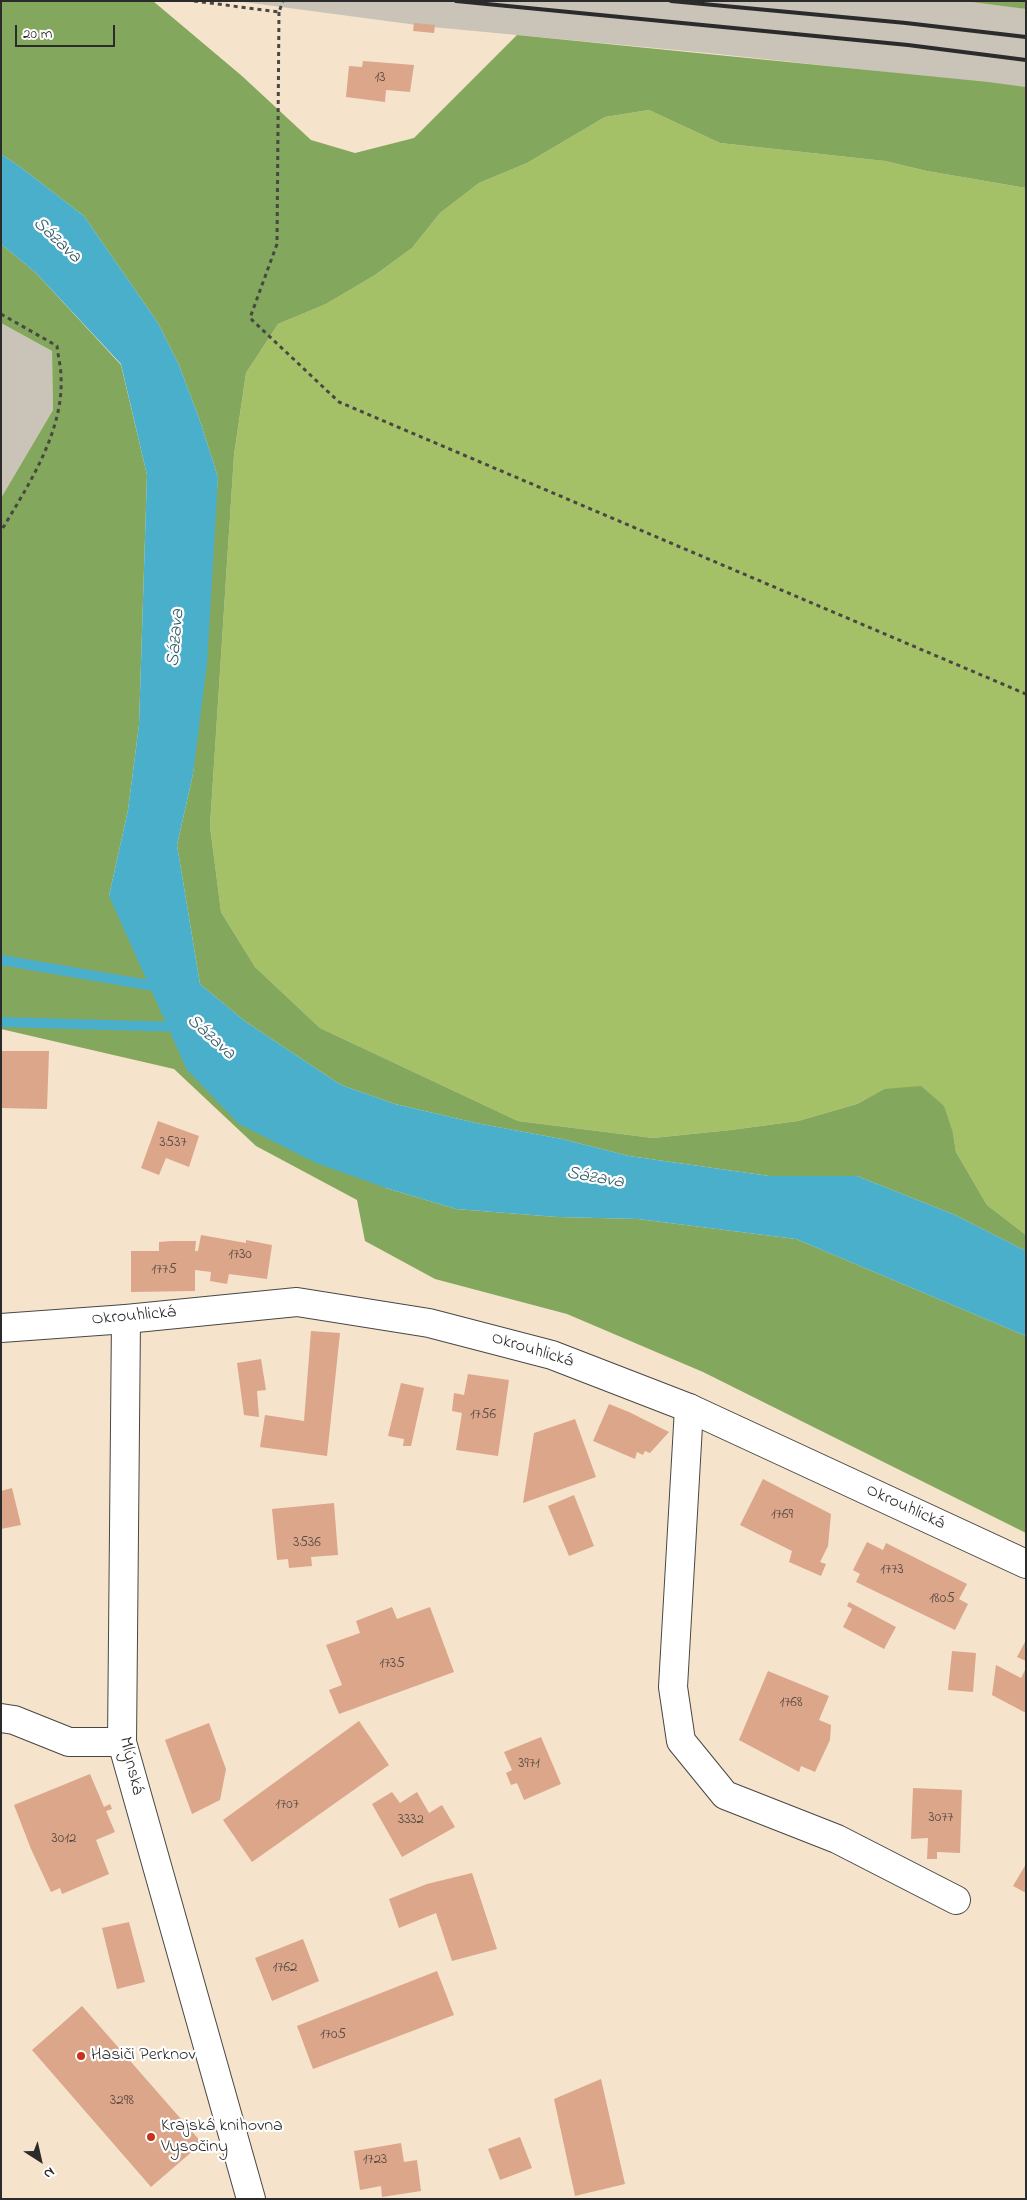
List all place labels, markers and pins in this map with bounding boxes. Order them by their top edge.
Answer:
place label: Hasiči Perknov [91,2045,195,2067]
marker: Hasiči Perknov [75,2050,87,2062]
place label: Krajská knihovna Vysočiny [161,2116,283,2158]
marker: Krajská knihovna Vysočiny [145,2131,157,2143]

